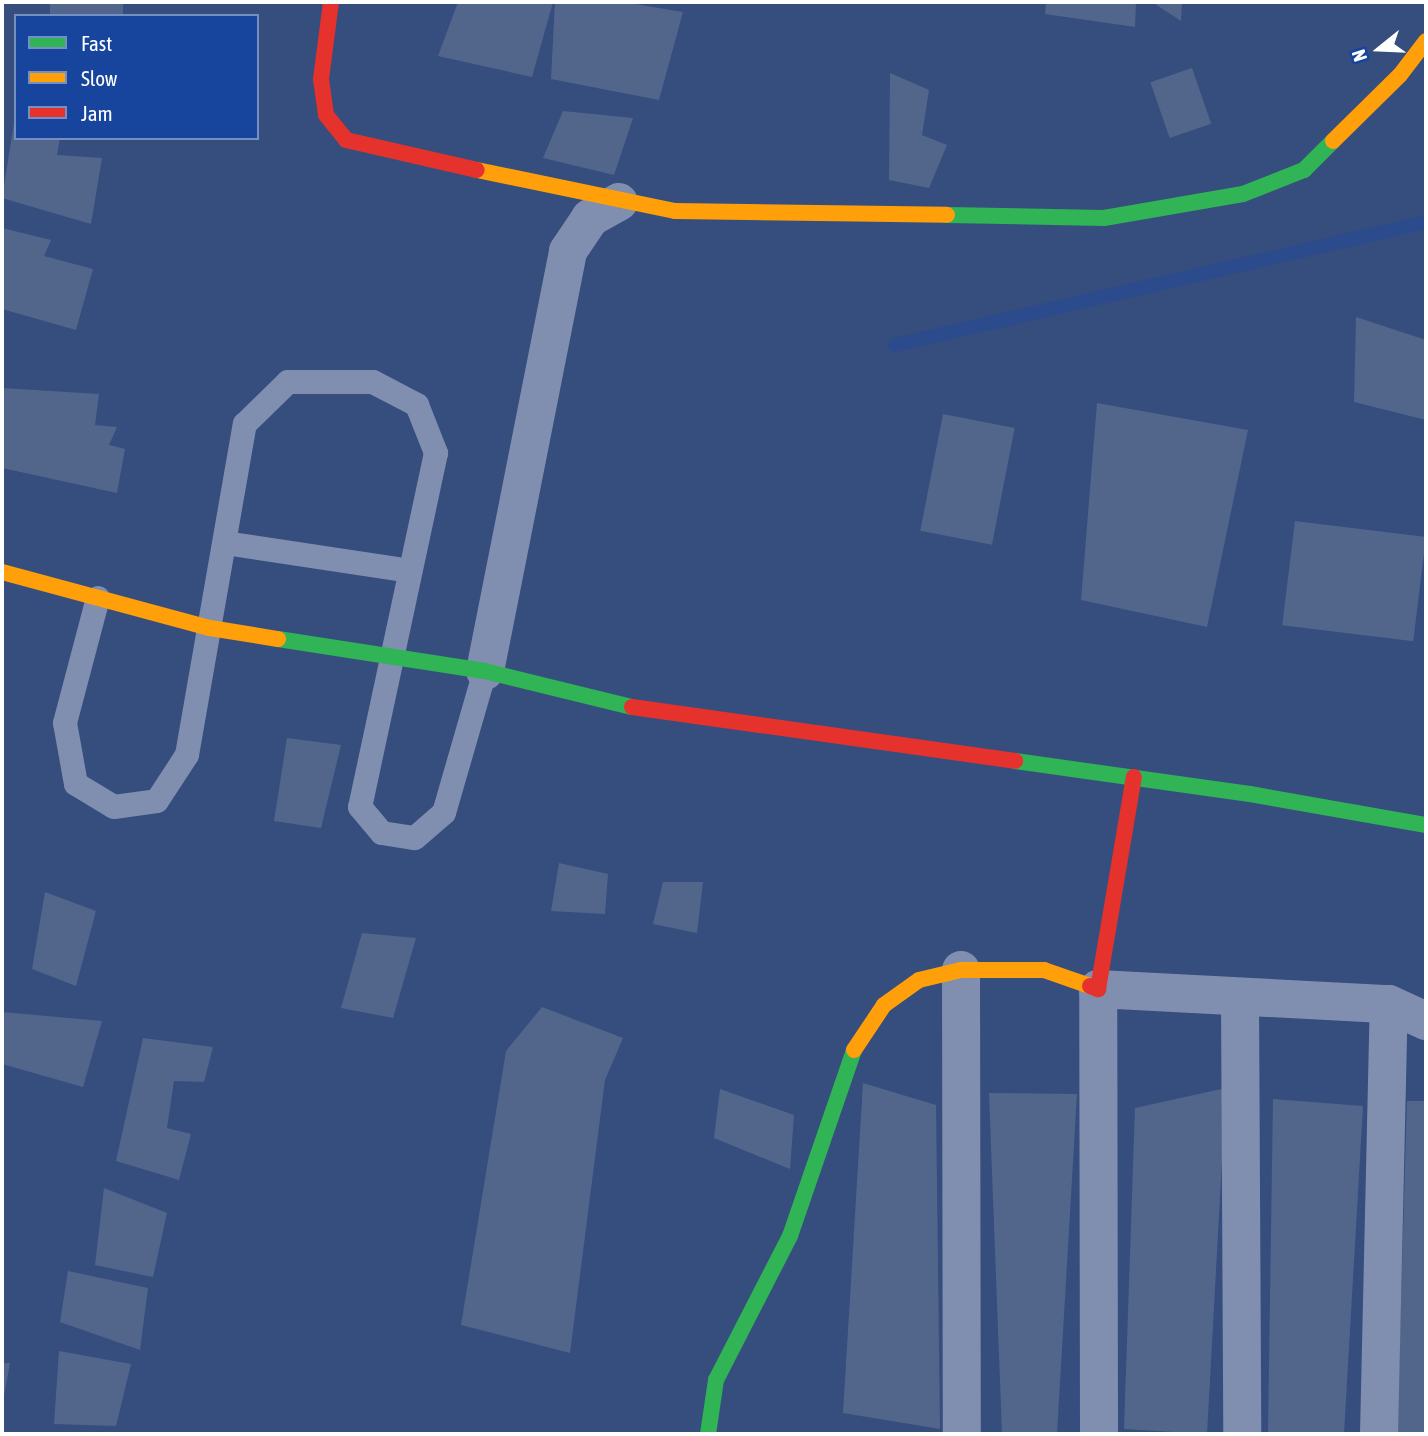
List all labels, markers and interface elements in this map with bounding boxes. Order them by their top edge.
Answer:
legend [14,14,259,140]
north arrow [1344,14,1414,84]
text: Fast [81,31,112,55]
text: N [1347,47,1371,64]
text: Slow [81,66,117,90]
text: Jam [81,101,113,125]

